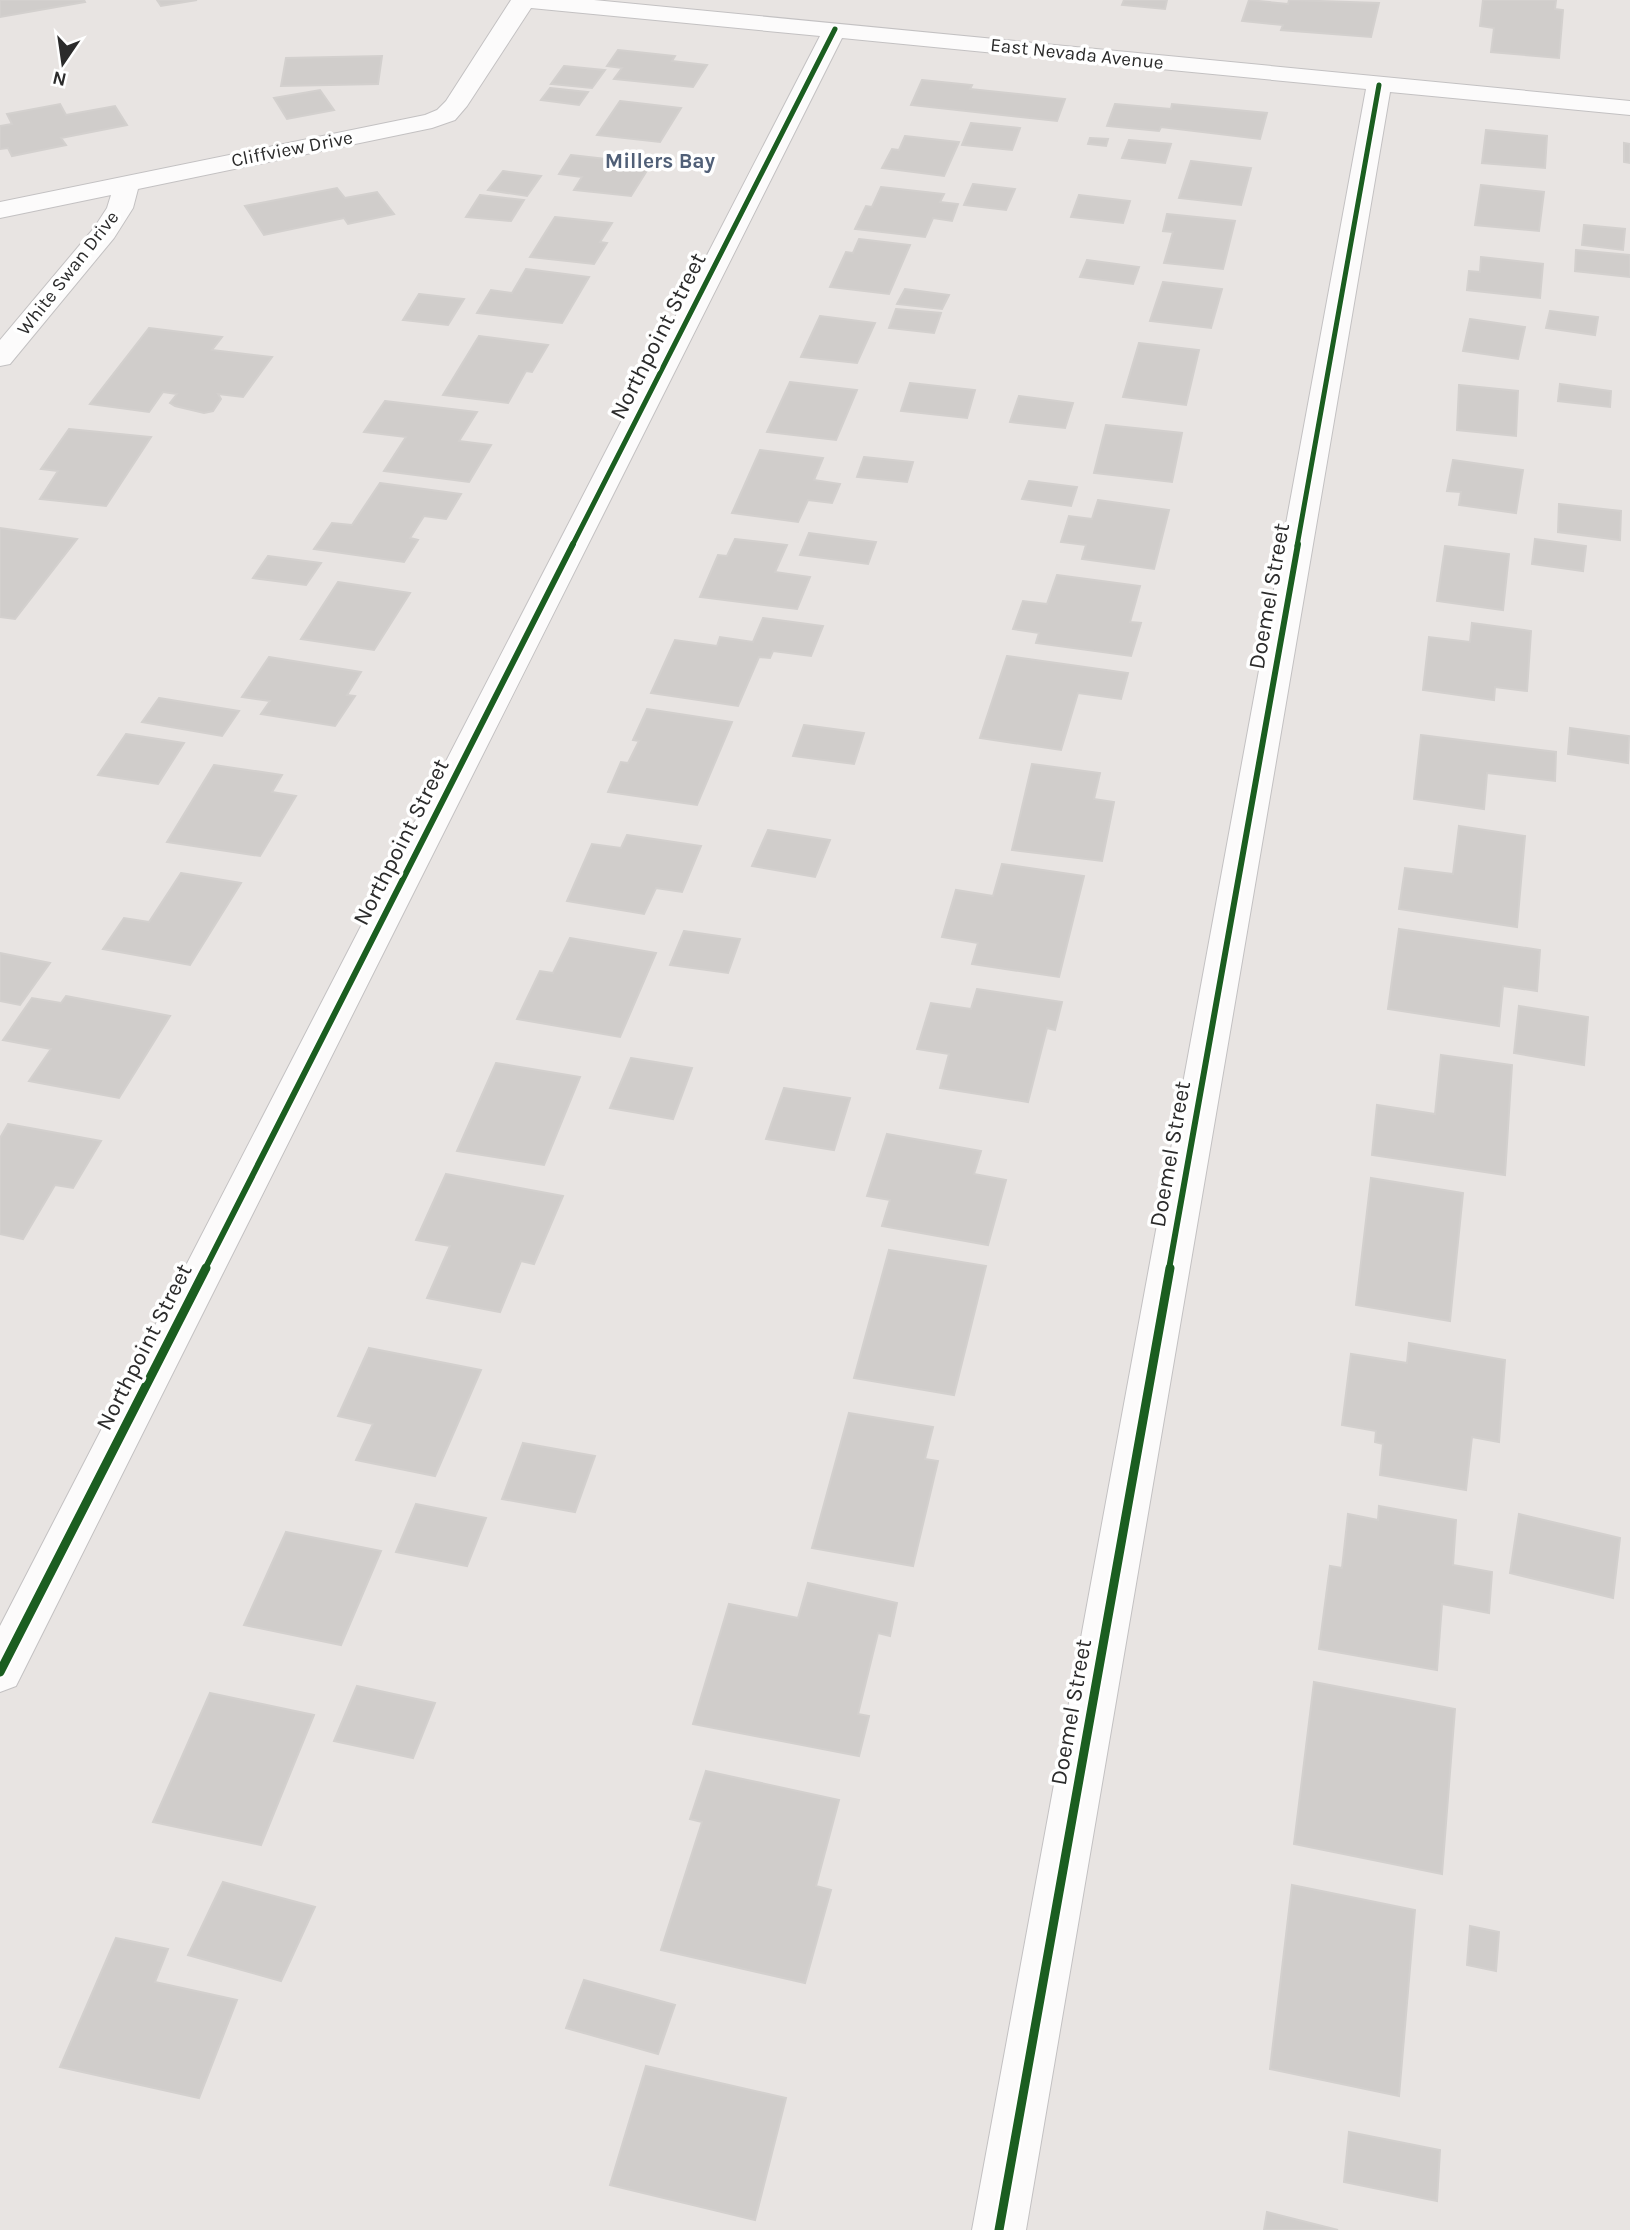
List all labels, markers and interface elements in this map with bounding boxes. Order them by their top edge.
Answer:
north arrow [28,28,98,98]
street label: East Nevada Avenue [989,34,1165,74]
text: N [50,66,69,91]
street label: Cliffview Drive [229,126,355,172]
district label: Millers Bay [605,149,716,173]
street label: White Swan Drive [13,206,123,340]
street label: Northpoint Street [604,248,712,424]
street label: Doemel Street [1243,520,1295,671]
street label: Northpoint Street [347,754,455,930]
street label: Doemel Street [1144,1078,1196,1229]
street label: Northpoint Street [90,1259,198,1435]
street label: Doemel Street [1045,1636,1097,1787]

